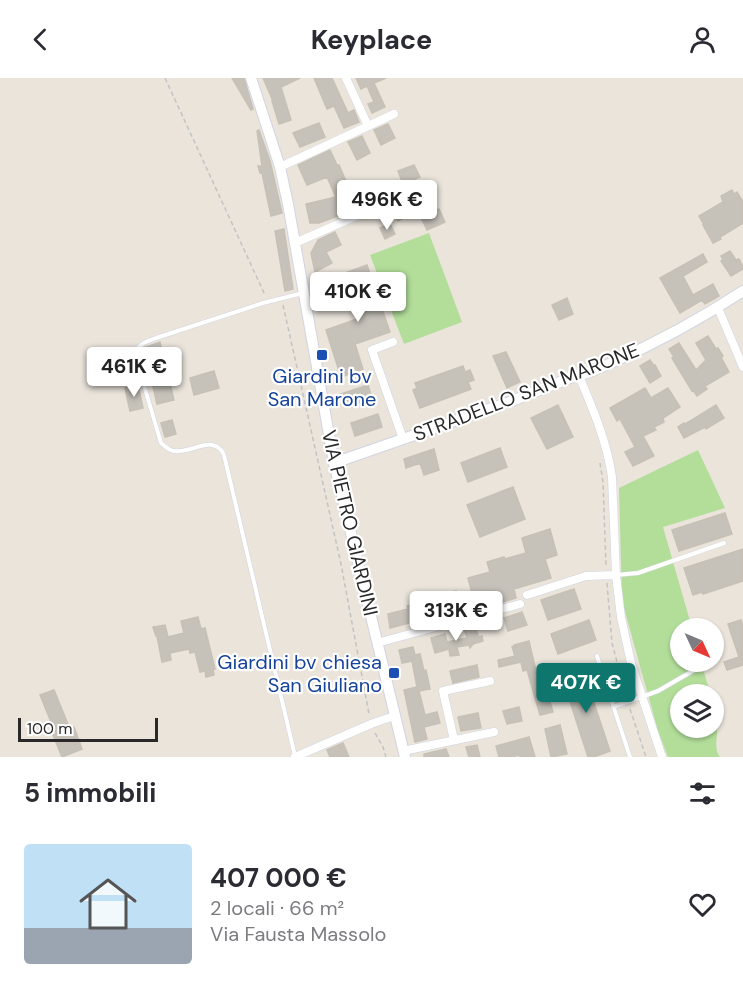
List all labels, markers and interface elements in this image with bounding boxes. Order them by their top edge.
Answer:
text: Keyplace [311,22,432,57]
icon: back [24,23,57,56]
icon: person [686,23,719,56]
pin: 496K € [338,180,436,231]
text: 496K € [351,186,423,212]
pin: 410K € [309,272,407,323]
text: 410K € [324,278,392,304]
street label: STRADELLO SAN MARONE [409,337,643,447]
pin: 461K € [85,347,183,398]
marker: Giardini bv San Marone [315,348,329,362]
text: 461K € [101,353,167,379]
place label: Giardini bv San Marone [268,363,376,412]
street label: VIA PIETRO GIARDINI [316,427,384,619]
pin: 313K € [407,591,505,642]
text: 313K € [424,597,488,623]
north arrow [670,618,724,672]
map controls [670,618,724,738]
place label: Giardini bv chiesa San Giuliano [217,649,382,698]
pin: 407K € [537,663,635,714]
marker: Giardini bv chiesa San Giuliano [387,666,401,680]
text: 407K € [550,669,622,695]
button: layers [670,684,724,738]
scale bar [18,715,158,742]
text: 100 m [27,718,72,739]
text: 5 immobili [24,776,156,810]
icon: filters [686,777,719,810]
text: 407 000 € [210,861,347,895]
icon: home [72,868,144,940]
icon: heart [686,888,719,921]
text: 2 locali · 66 m² [210,895,344,921]
text: Via Fausta Massolo [210,921,386,947]

